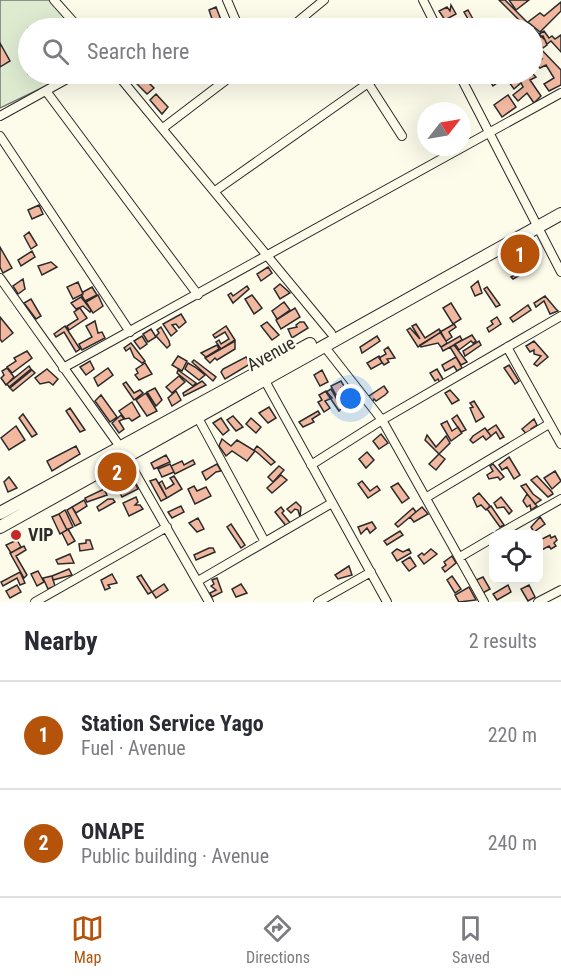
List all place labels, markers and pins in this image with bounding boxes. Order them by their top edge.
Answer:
pin: 1 [500,232,540,276]
pin: 2 [98,450,136,494]
place label: VIP [28,524,54,545]
marker: VIP [9,528,23,542]

